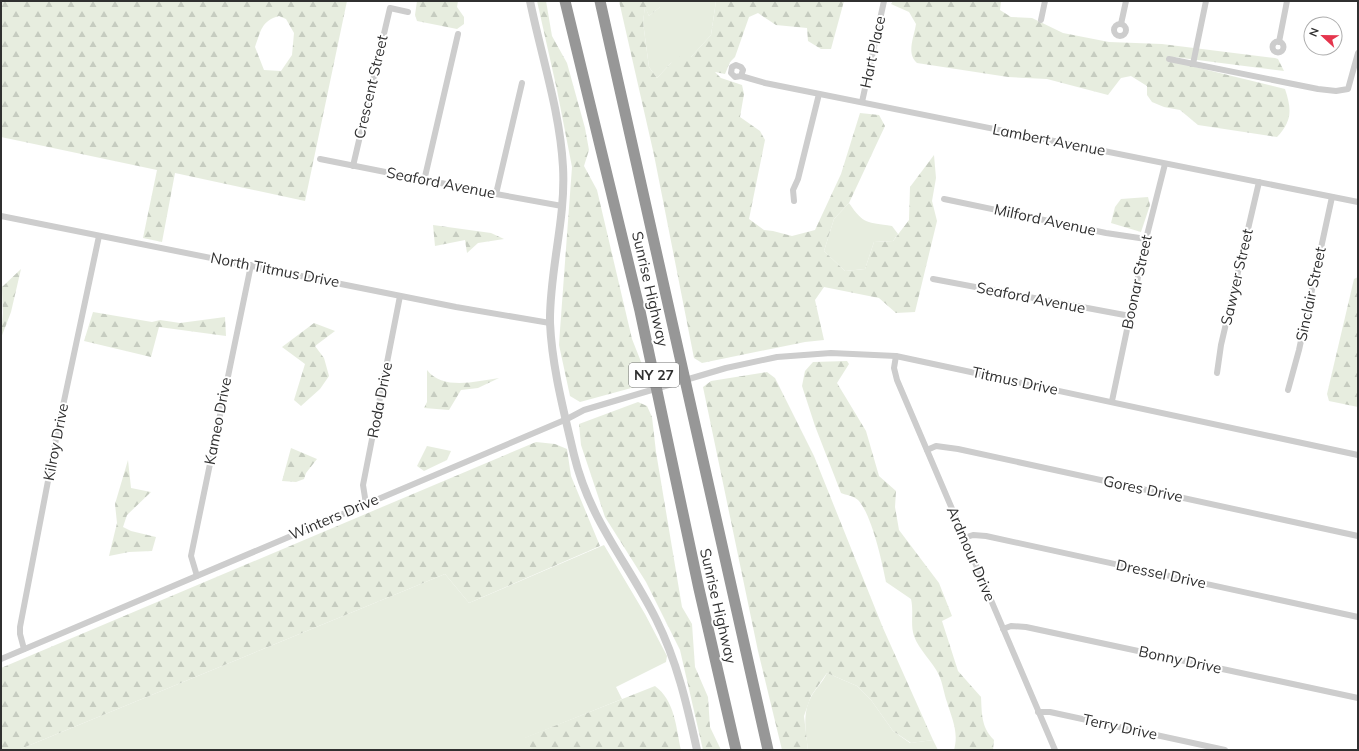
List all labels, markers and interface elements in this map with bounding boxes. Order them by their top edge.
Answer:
street label: Hart Place [856,14,889,90]
north arrow [1303,16,1343,56]
text: N [1306,26,1322,39]
street label: Crescent Street [349,33,392,141]
street label: Lambert Avenue [991,119,1107,160]
street label: Seaford Avenue [385,163,497,202]
street label: Milford Avenue [992,199,1098,240]
street label: Sawyer Street [1216,227,1257,327]
street label: Sunrise Highway [628,229,673,349]
street label: Boonar Street [1117,233,1156,331]
street label: Sinclair Street [1291,245,1330,343]
street label: North Titmus Drive [209,248,341,291]
street label: Seaford Avenue [975,278,1087,317]
street label: Roda Drive [363,360,396,439]
street label: Titmus Drive [970,362,1060,399]
road number: NY 27 [629,363,679,387]
street label: Kameo Drive [200,376,235,466]
street label: Kilroy Drive [39,402,72,482]
street label: Gores Drive [1102,471,1185,506]
street label: Winters Drive [286,489,381,544]
street label: Ardmour Drive [943,503,1000,604]
street label: Sunrise Highway [696,546,741,666]
street label: Dressel Drive [1114,555,1208,592]
street label: Bonny Drive [1137,641,1223,678]
street label: Terry Drive [1081,709,1159,744]

